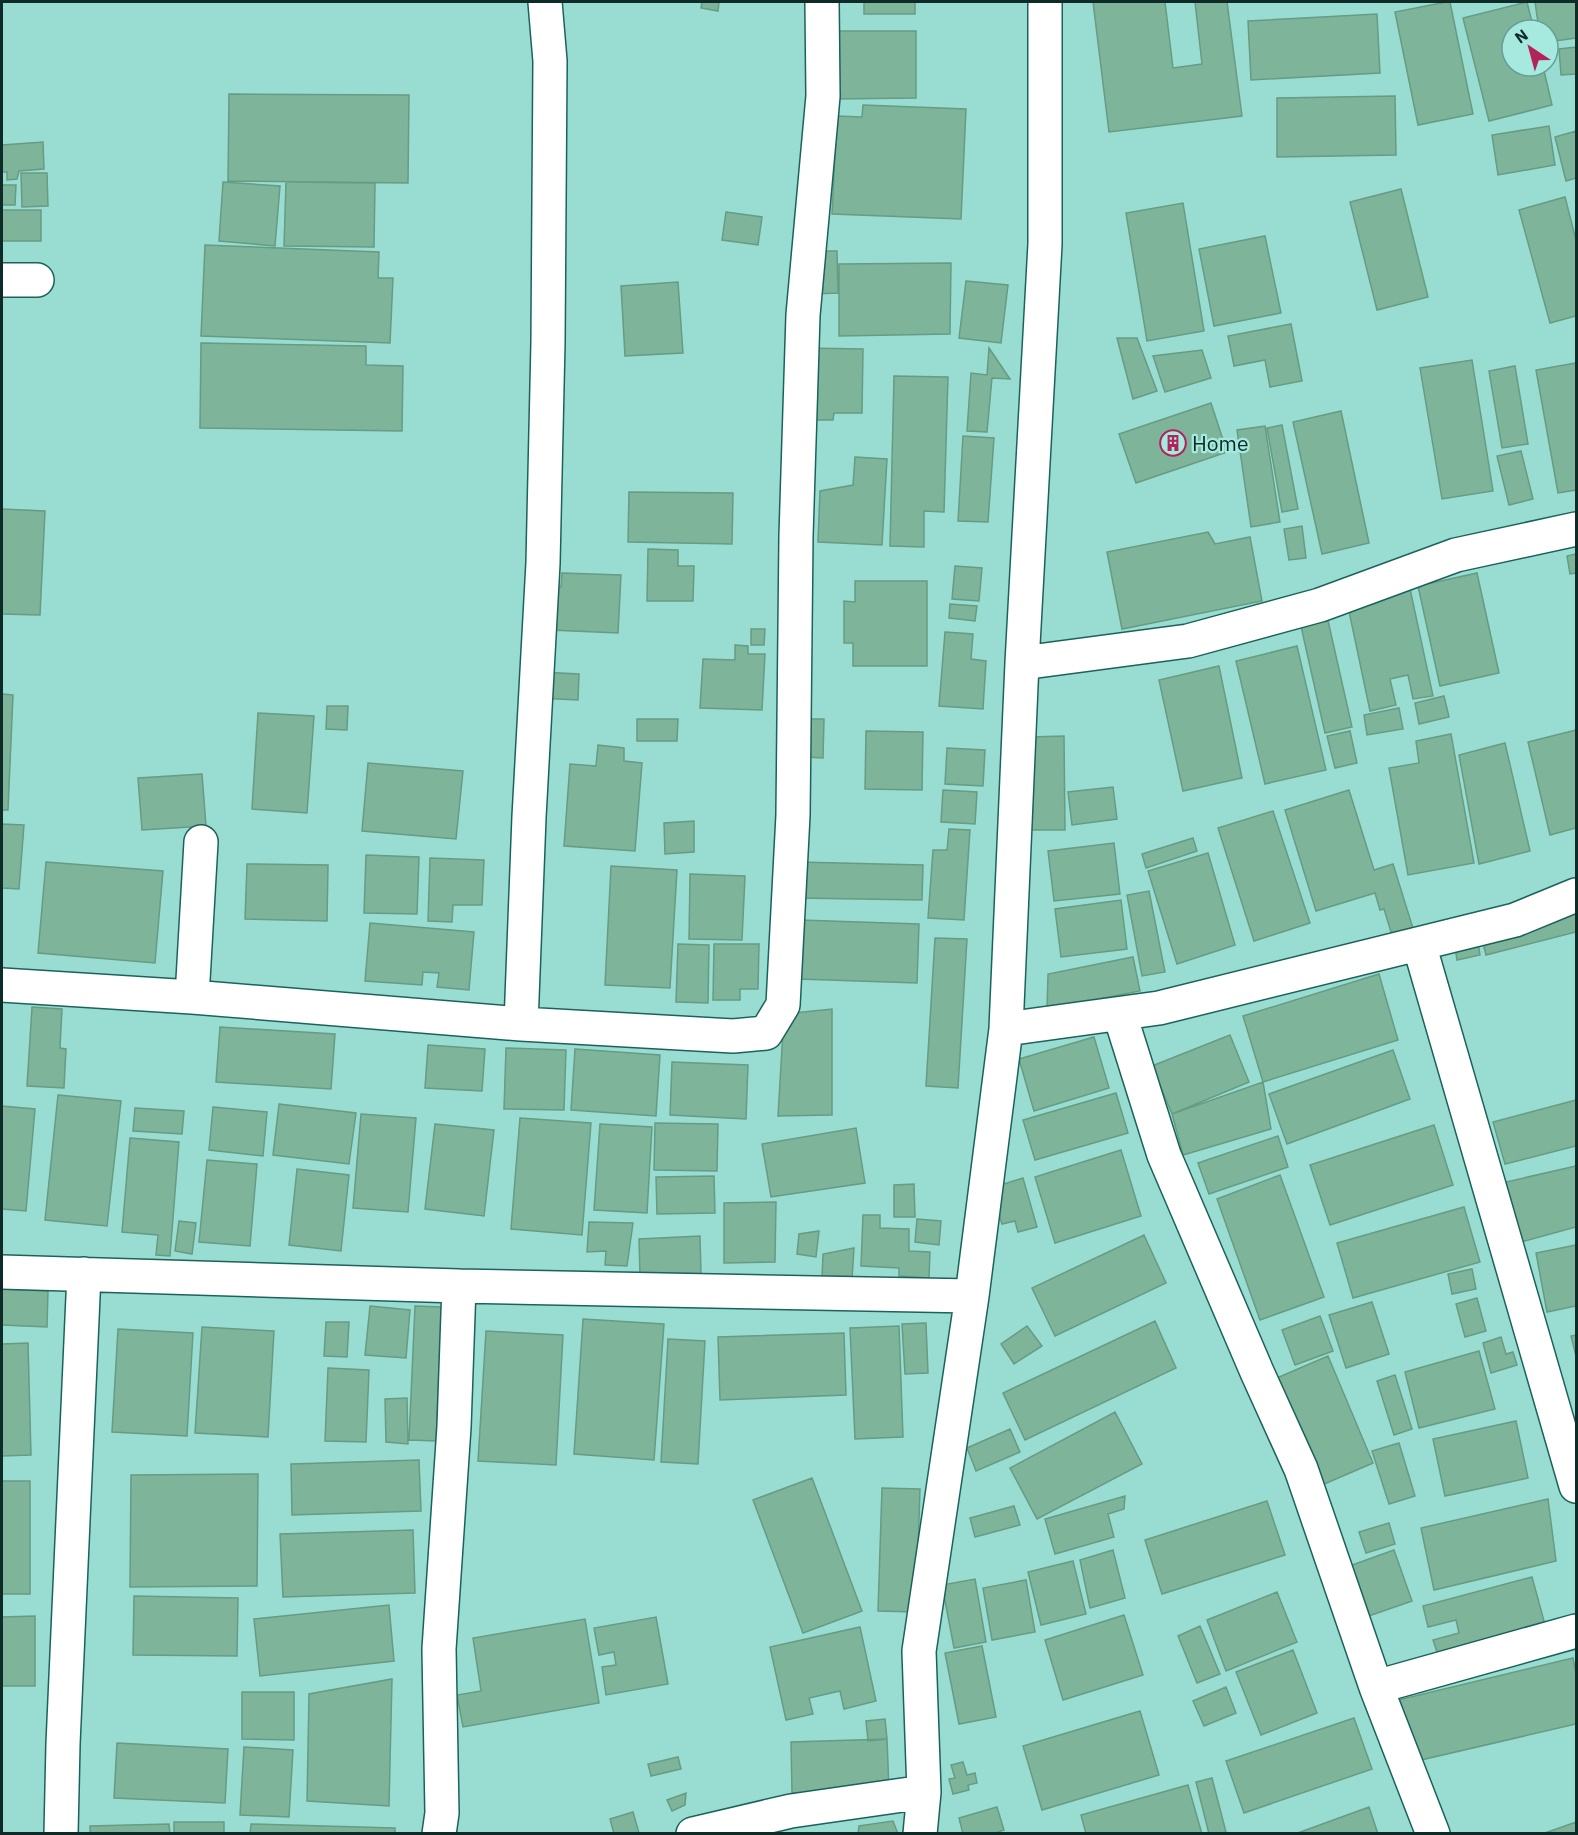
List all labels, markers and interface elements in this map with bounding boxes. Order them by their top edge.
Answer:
north arrow [1500,18,1560,78]
text: N [1511,24,1532,47]
building icon: Home [1158,428,1188,458]
place label: Home [1192,429,1248,457]

